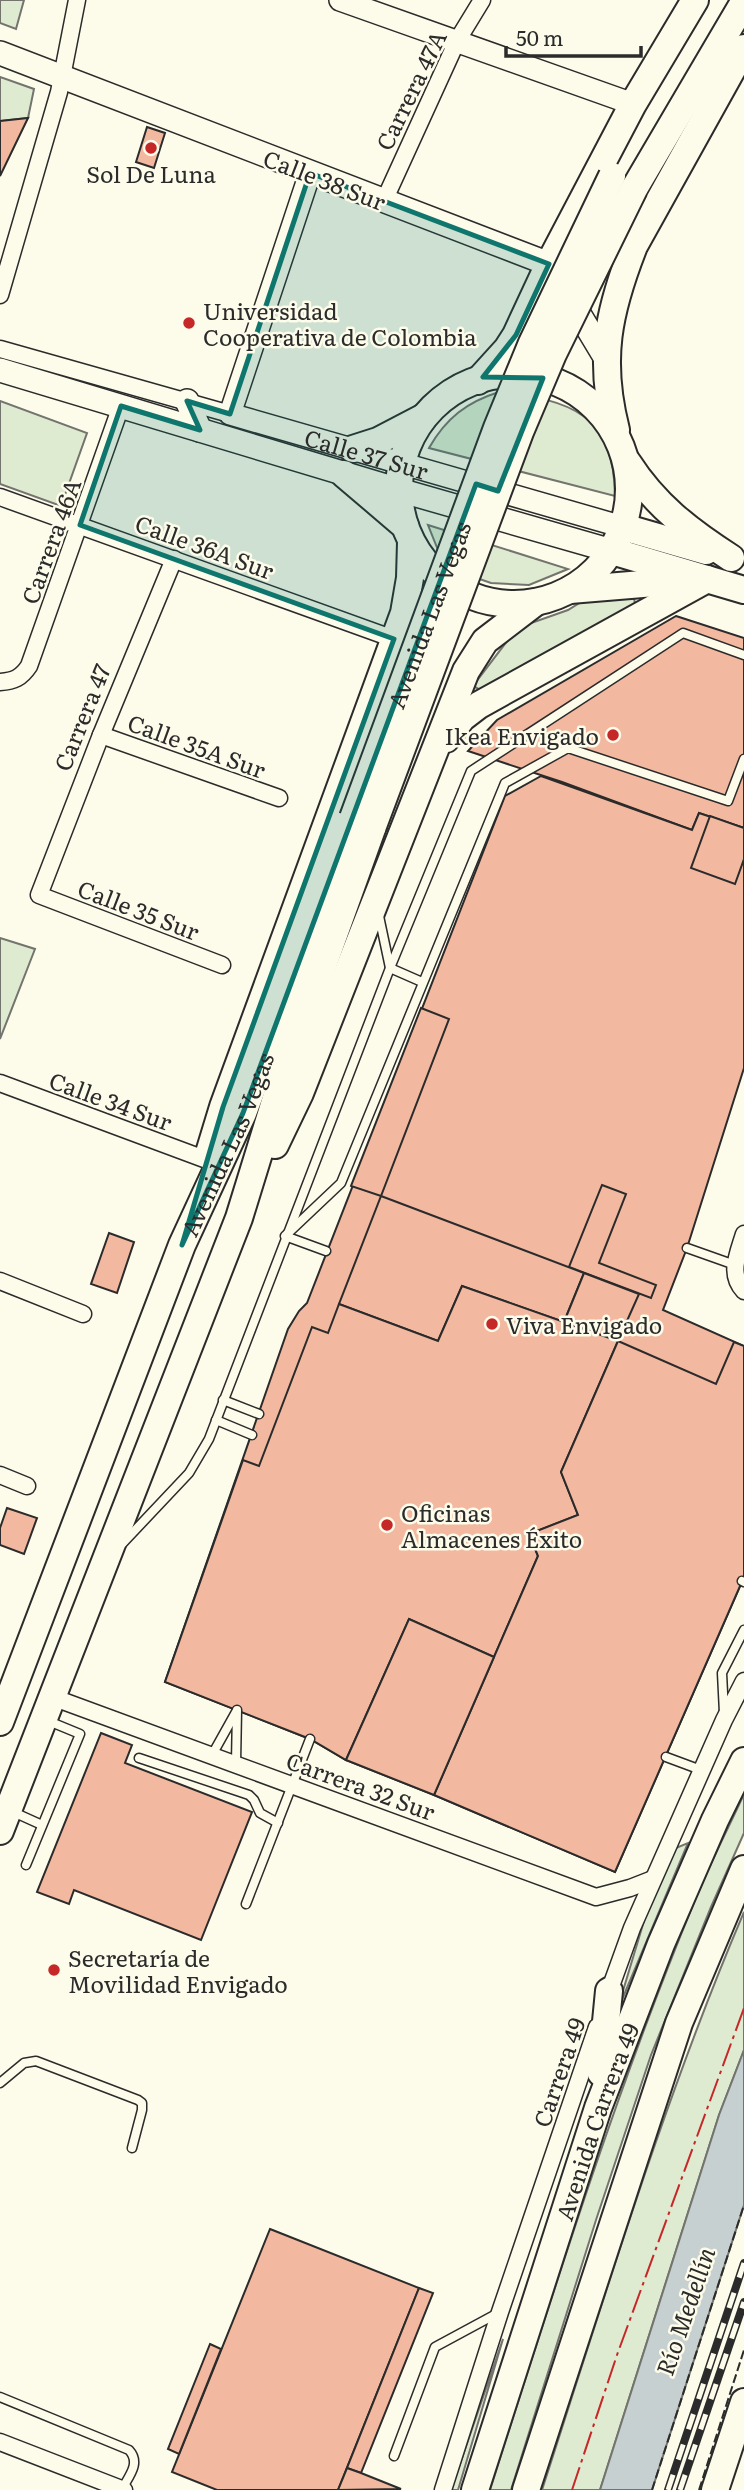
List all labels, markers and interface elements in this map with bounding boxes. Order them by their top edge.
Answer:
scale bar [506,14,641,58]
text: 50 m [516,21,563,52]
street label: Carrera 47A [366,24,454,156]
marker: Sol De Luna [143,140,159,156]
street label: Calle 38 Sur [259,140,391,218]
place label: Sol De Luna [86,156,216,190]
place label: Universidad Cooperativa de Colombia [203,293,477,353]
marker: Universidad Cooperativa de Colombia [181,315,197,331]
street label: Calle 37 Sur [301,419,432,487]
street label: Carrera 46A [12,474,88,608]
street label: Calle 36A Sur [131,505,279,587]
street label: Avenida Las Vegas [378,516,478,713]
street label: Carrera 47 [44,658,118,776]
street label: Calle 35A Sur [123,704,271,786]
place label: Ikea Envigado [444,718,599,752]
marker: Ikea Envigado [605,727,621,743]
street label: Calle 35 Sur [73,870,205,948]
street label: Avenida Las Vegas [172,1047,281,1241]
street label: Calle 34 Sur [45,1062,177,1138]
place label: Viva Envigado [506,1307,662,1341]
marker: Viva Envigado [484,1316,500,1332]
place label: Oficinas Almacenes Éxito [401,1495,582,1555]
marker: Oficinas Almacenes Éxito [379,1517,395,1533]
street label: Carrera 32 Sur [282,1742,440,1828]
place label: Secretaría de Movilidad Envigado [68,1940,288,2000]
marker: Secretaría de Movilidad Envigado [46,1962,62,1978]
street label: Carrera 49 [523,2013,593,2131]
street label: Avenida Carrera 49 [546,2017,646,2225]
water label: Río Medellín [646,2242,722,2380]

